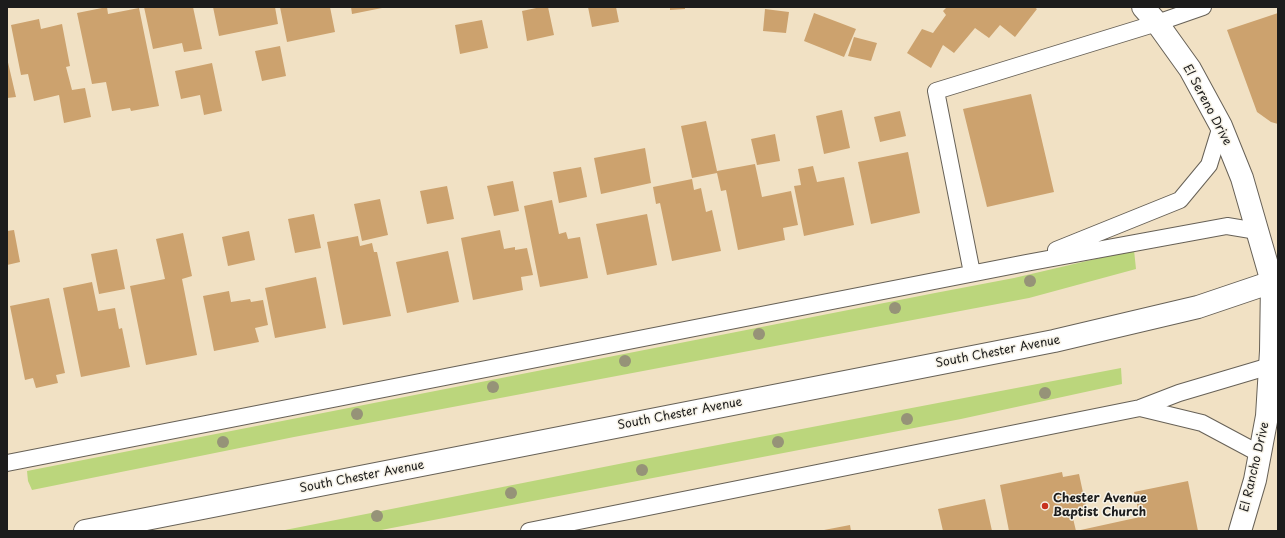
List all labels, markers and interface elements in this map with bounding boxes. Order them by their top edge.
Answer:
street label: El Sereno Drive [1180,62,1234,148]
street label: South Chester Avenue [935,333,1061,371]
street label: South Chester Avenue [617,395,743,433]
street label: El Rancho Drive [1238,421,1272,513]
street label: South Chester Avenue [299,458,425,496]
place label: Chester Avenue Baptist Church [1053,492,1147,520]
marker: Chester Avenue Baptist Church [1040,501,1050,511]

